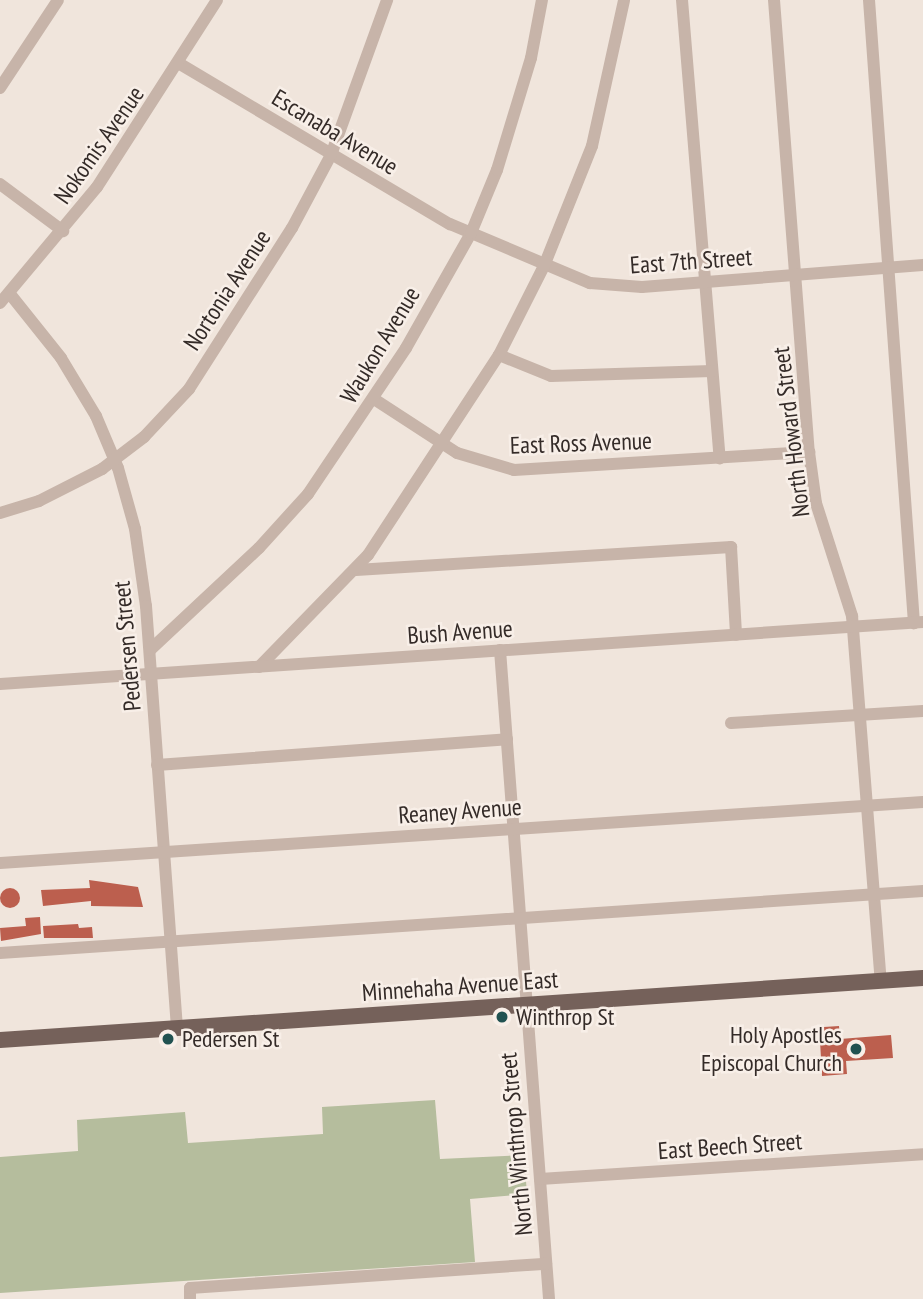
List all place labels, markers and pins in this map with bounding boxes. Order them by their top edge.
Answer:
place label: Winthrop St [516,1003,614,1031]
marker: Winthrop St [494,1009,510,1025]
place label: Holy Apostles Episcopal Church [701,1021,842,1077]
place label: Pedersen St [182,1025,279,1053]
marker: Pedersen St [160,1031,176,1047]
marker: Holy Apostles Episcopal Church [848,1041,864,1057]

